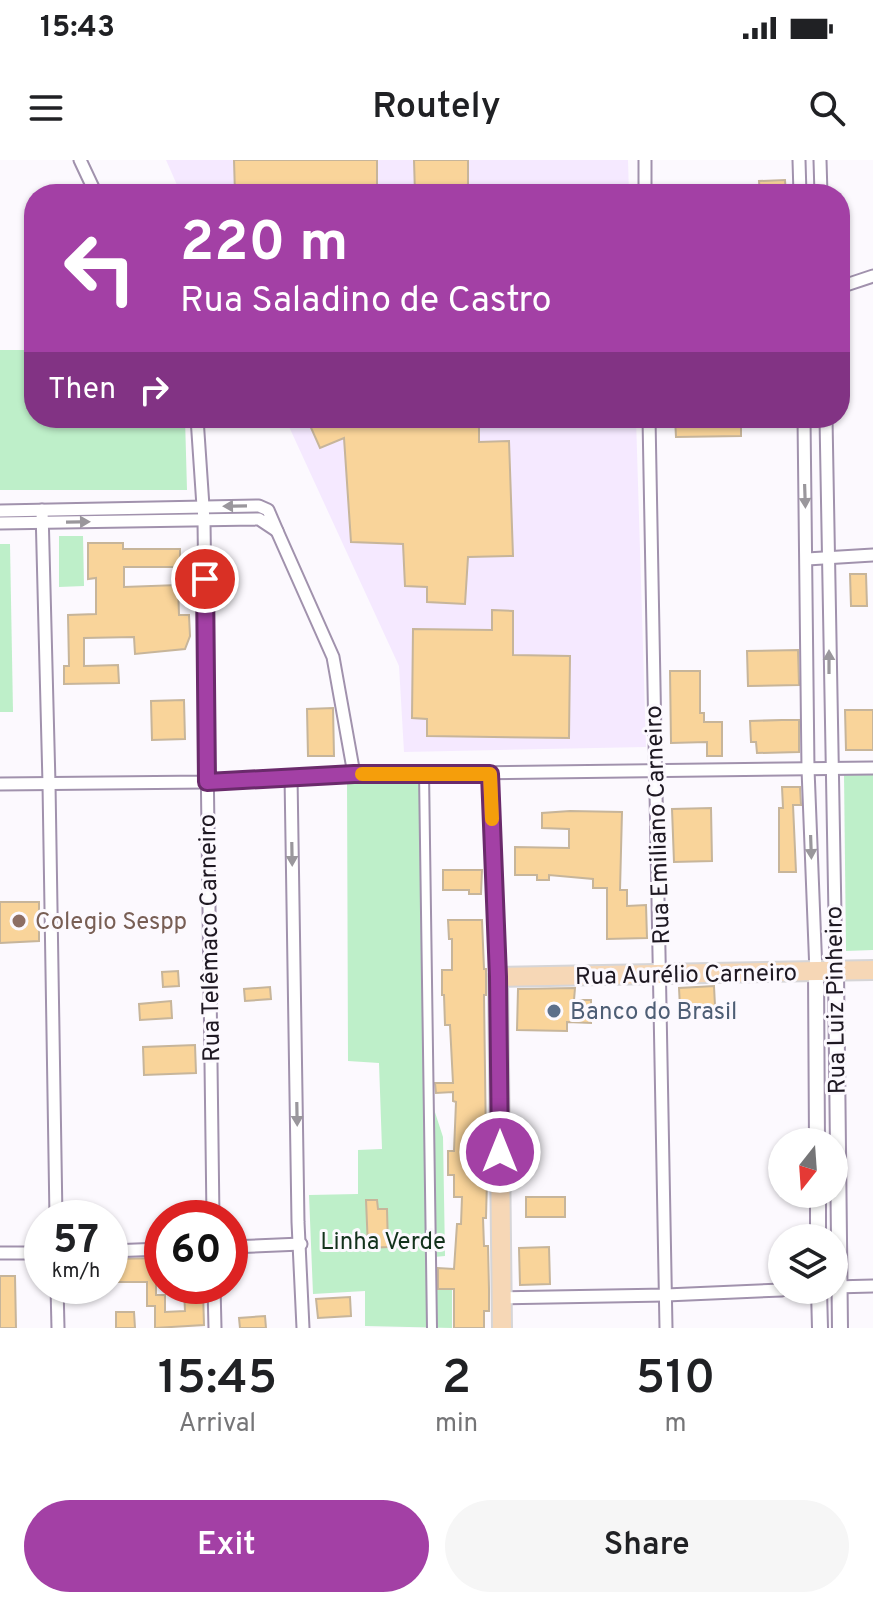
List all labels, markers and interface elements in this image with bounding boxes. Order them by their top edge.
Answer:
text: 15:43 [40,10,115,47]
text: Routely [372,85,501,131]
icon: menu [24,86,68,130]
icon: search [805,86,849,130]
text: 220 m [180,210,348,280]
icon: left [48,216,152,320]
text: Rua Saladino de Castro [180,279,552,325]
icon: right [132,368,176,412]
text: Then [48,372,116,409]
one-way arrow [799,484,812,509]
one-way arrow [222,500,247,512]
one-way arrow [66,516,91,528]
pin [171,545,239,613]
icon: arrive [183,557,227,601]
one-way arrow [823,649,835,674]
street label: Rua Emiliano Carneiro [640,705,678,945]
street label: Rua Telêmaco Carneiro [194,814,228,1062]
one-way arrow [805,835,818,860]
one-way arrow [286,842,299,867]
street label: Rua Luiz Pinheiro [820,906,854,1094]
place label: Colegio Sespp [35,908,187,938]
marker: Colegio Sespp [10,912,28,930]
street label: Rua Aurélio Carneiro [575,959,797,993]
place label: Banco do Brasil [570,998,737,1028]
marker: Banco do Brasil [545,1002,563,1020]
one-way arrow [290,1102,303,1127]
position arrow [458,1110,542,1194]
north arrow [768,1128,848,1208]
map controls [768,1128,848,1304]
speed limit sign: 60 [144,1200,248,1304]
text: 57 [53,1217,99,1267]
button: layers [768,1224,848,1304]
park label: Linha Verde [320,1228,446,1258]
text: km/h [52,1259,100,1285]
text: 15:45 [158,1350,277,1410]
text: 2 [442,1350,471,1410]
text: 510 [636,1350,715,1410]
text: Arrival [179,1408,256,1441]
text: min [435,1408,478,1441]
text: m [665,1408,687,1441]
button: Exit [24,1500,429,1592]
button: Share [445,1500,849,1592]

